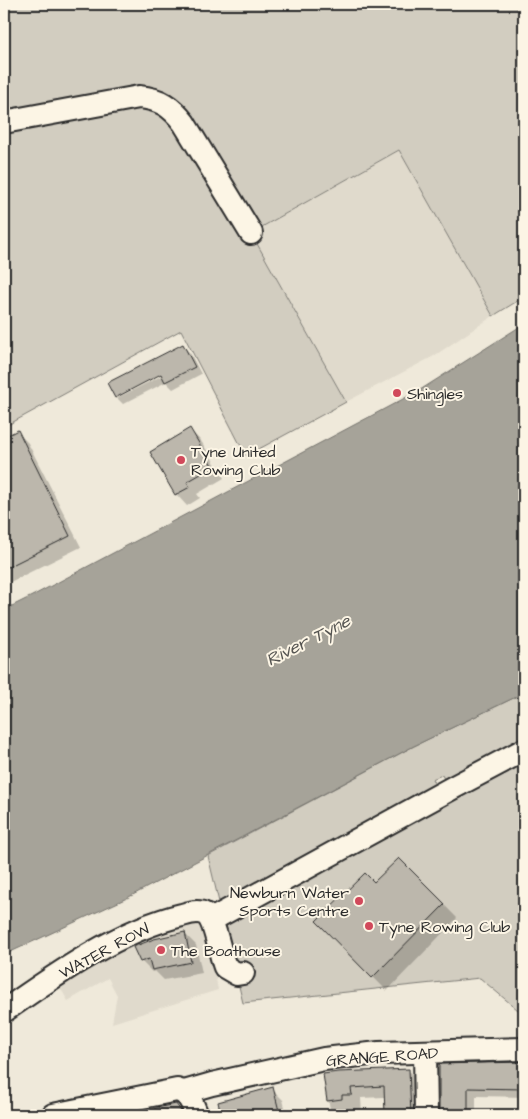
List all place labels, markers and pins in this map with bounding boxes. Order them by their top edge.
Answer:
place label: Shingles [407,383,463,406]
marker: Shingles [391,387,403,399]
place label: Tyne United Rowing Club [191,441,280,482]
marker: Tyne United Rowing Club [175,454,187,466]
place label: Newburn Water Sports Centre [230,882,349,922]
marker: Newburn Water Sports Centre [353,895,365,907]
place label: Tyne Rowing Club [379,916,510,939]
marker: Tyne Rowing Club [363,920,375,932]
place label: The Boathouse [171,940,281,962]
marker: The Boathouse [155,944,167,956]

